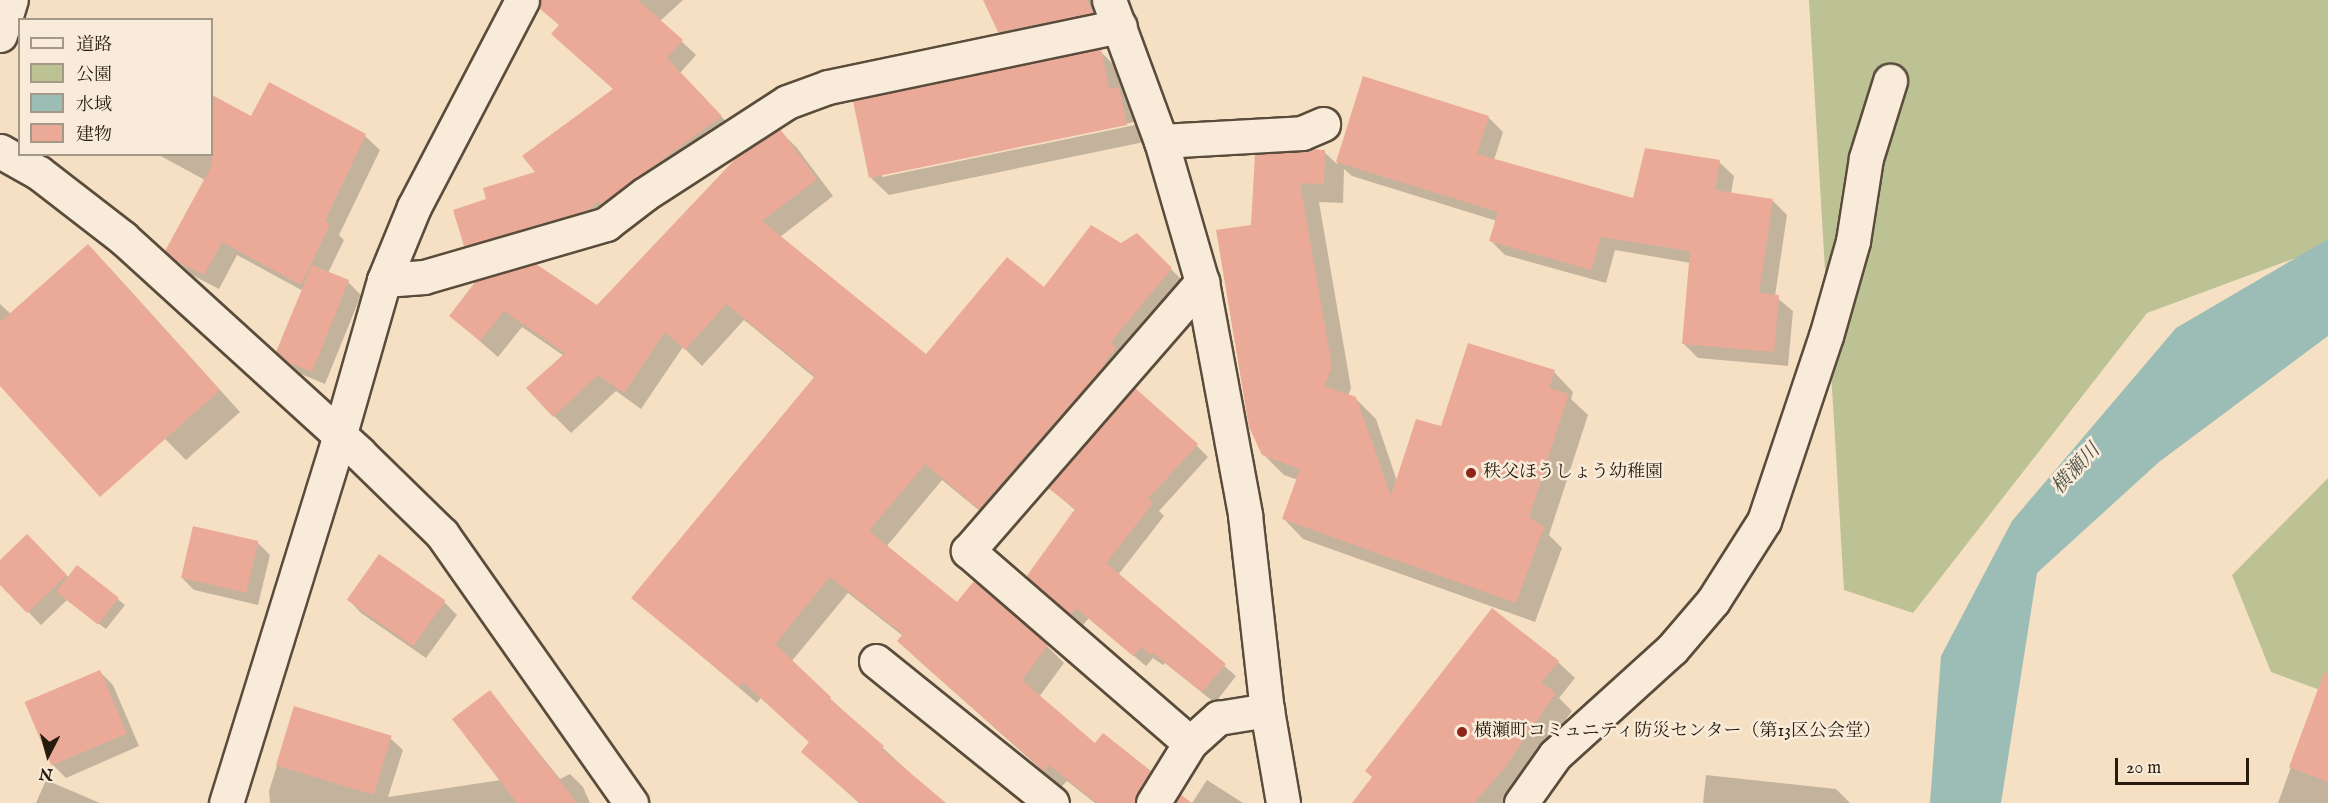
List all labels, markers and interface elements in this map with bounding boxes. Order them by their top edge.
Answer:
legend [18,18,213,156]
text: 道路 [76,34,112,57]
text: 公園 [76,64,112,87]
text: 水域 [76,94,112,117]
text: 建物 [76,124,112,147]
water label: 横瀬川 [2047,439,2105,499]
place label: 秩父ほうしょう幼稚園 [1483,462,1663,484]
marker: 秩父ほうしょう幼稚園 [1464,466,1478,480]
place label: 横瀬町コミュニティ防災センター（第13区公会堂） [1474,721,1883,743]
north arrow [18,725,78,785]
marker: 横瀬町コミュニティ防災センター（第13区公会堂） [1455,725,1469,739]
scale bar [2118,746,2252,784]
text: 20 m [2126,757,2161,780]
text: N [38,762,54,784]

